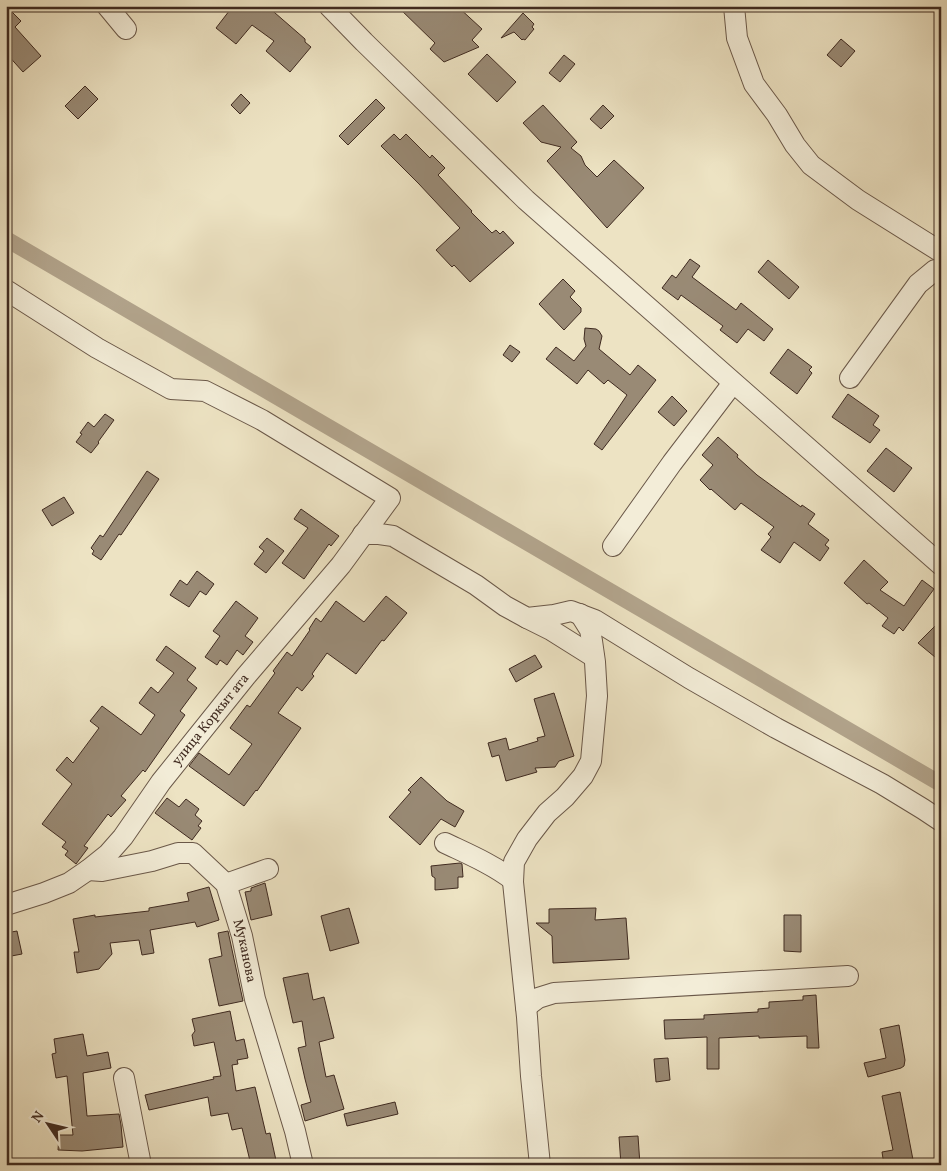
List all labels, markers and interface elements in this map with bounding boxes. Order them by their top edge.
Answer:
street label: улица Коркыт ата [168,670,254,770]
street label: Муканова [228,917,261,984]
north arrow [22,1098,72,1148]
text: N [28,1108,49,1127]

